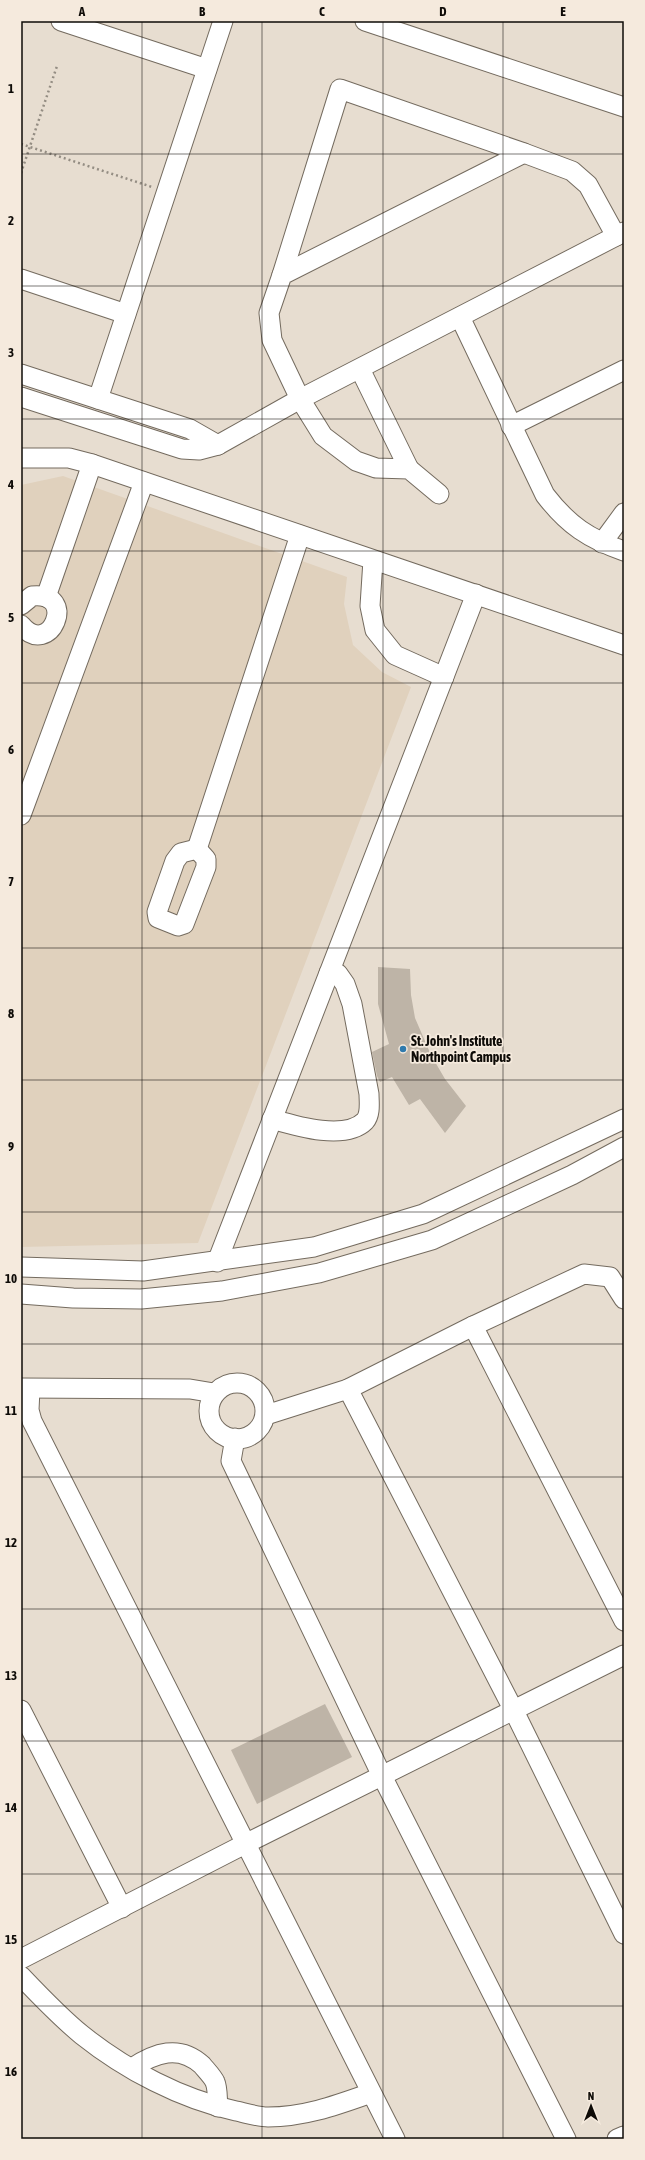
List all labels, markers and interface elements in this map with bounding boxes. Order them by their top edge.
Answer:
text: A [78,4,86,19]
text: B [199,4,206,19]
text: C [319,4,325,19]
text: D [439,4,447,19]
text: E [560,4,566,19]
text: 1 [8,81,14,96]
text: 2 [8,213,14,228]
text: 3 [8,345,14,360]
text: 4 [7,477,14,492]
text: 5 [8,610,14,625]
text: 6 [8,742,14,757]
text: 7 [8,874,14,889]
text: 8 [8,1006,14,1021]
place label: St. John's Institute Northpoint Campus [411,1033,511,1065]
marker: St. John's Institute Northpoint Campus [398,1044,408,1054]
text: 9 [8,1139,14,1154]
text: 10 [5,1271,17,1286]
text: 11 [5,1403,17,1418]
text: 12 [5,1535,17,1550]
text: 13 [5,1668,17,1683]
text: 14 [5,1800,17,1815]
text: 15 [5,1932,17,1947]
text: 16 [5,2064,17,2079]
north arrow [571,2086,611,2126]
text: N [588,2090,594,2102]

